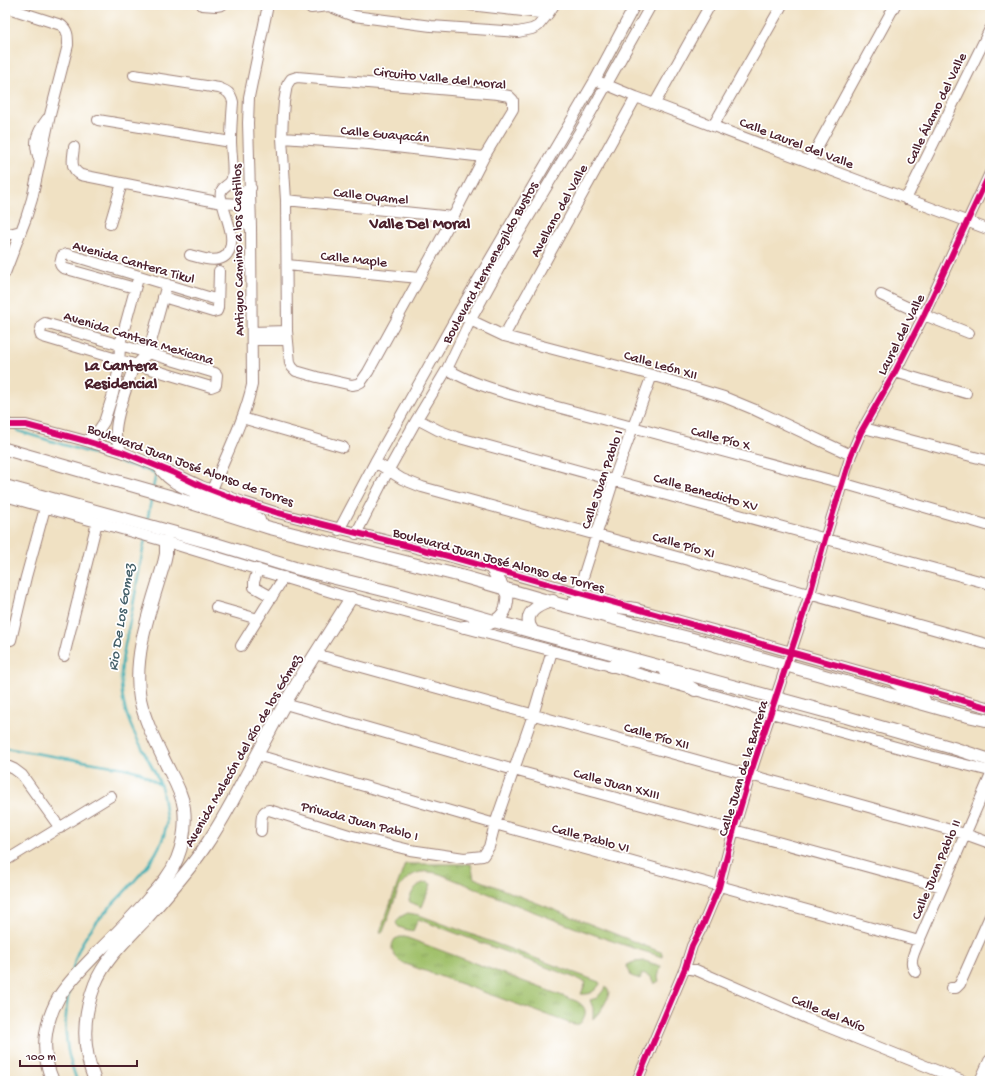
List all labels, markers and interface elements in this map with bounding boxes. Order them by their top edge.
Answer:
street label: Calle Álamo del Valle [903,50,972,168]
street label: Circuito Valle del Moral [373,64,507,95]
street label: Calle Laurel del Valle [737,115,856,174]
street label: Calle Guayacán [340,123,430,148]
street label: Avellano del Valle [528,161,593,261]
street label: Antiguo Camino a los Castillos [229,163,250,336]
street label: Boulevard Hermenegildo Bustos [439,178,543,348]
street label: Calle Oyamel [332,185,409,210]
district label: Valle Del Moral [369,216,471,235]
street label: Avenida Cantera Tikul [70,238,196,289]
street label: Calle Maple [320,249,389,273]
street label: Laurel del Valle [874,291,930,379]
street label: Avenida Cantera Mexicana [61,308,216,371]
street label: Calle León XII [622,348,699,385]
district label: La Cantera Residencial [84,358,159,395]
street label: Boulevard Juan José Alonso de Torres [84,421,297,512]
street label: Calle Pío X [689,423,752,456]
street label: Calle Juan Pablo I [578,428,628,532]
street label: Calle Benedicto XV [651,470,760,516]
street label: Boulevard Juan José Alonso de Torres [390,525,607,598]
street label: Calle Pío XI [650,529,717,563]
water label: Rio De Los Gomez [105,561,140,672]
street label: Avenida Malecón del Río de los Gómez [182,651,307,851]
street label: Calle Juan de la Barrera [716,697,774,839]
street label: Calle Pío XII [621,720,691,755]
street label: Calle Juan XXIII [571,766,661,805]
street label: Privada Juan Pablo I [298,798,420,846]
street label: Calle Juan Pablo II [909,817,966,923]
street label: Calle Pablo VI [550,821,631,858]
street label: Calle del Avío [788,992,868,1037]
scale bar [20,1042,137,1068]
text: 100 m [25,1051,56,1065]

